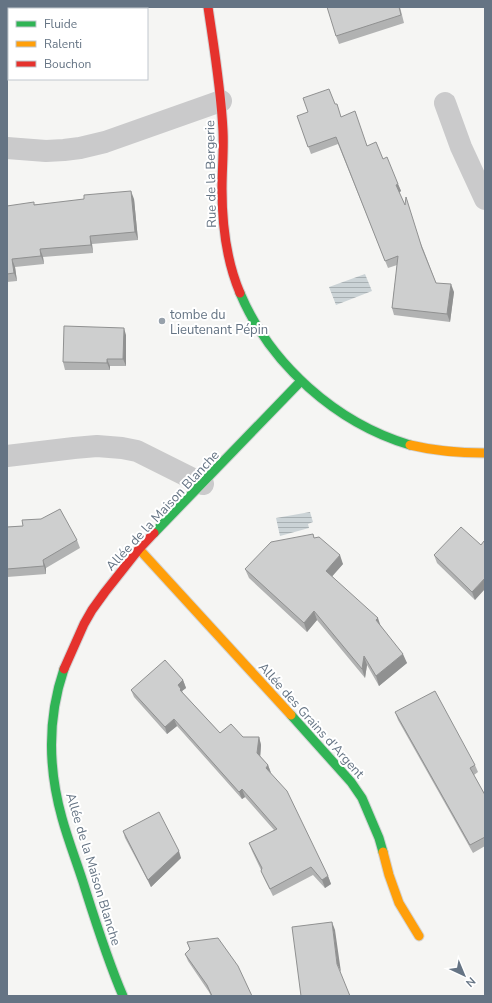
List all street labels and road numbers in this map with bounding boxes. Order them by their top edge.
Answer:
street label: Rue de la Bergerie [201,120,221,228]
street label: Allée de la Maison Blanche [102,446,223,575]
street label: Allée des Grains d'Argent [254,659,369,783]
street label: Allée de la Maison Blanche [61,791,125,948]

